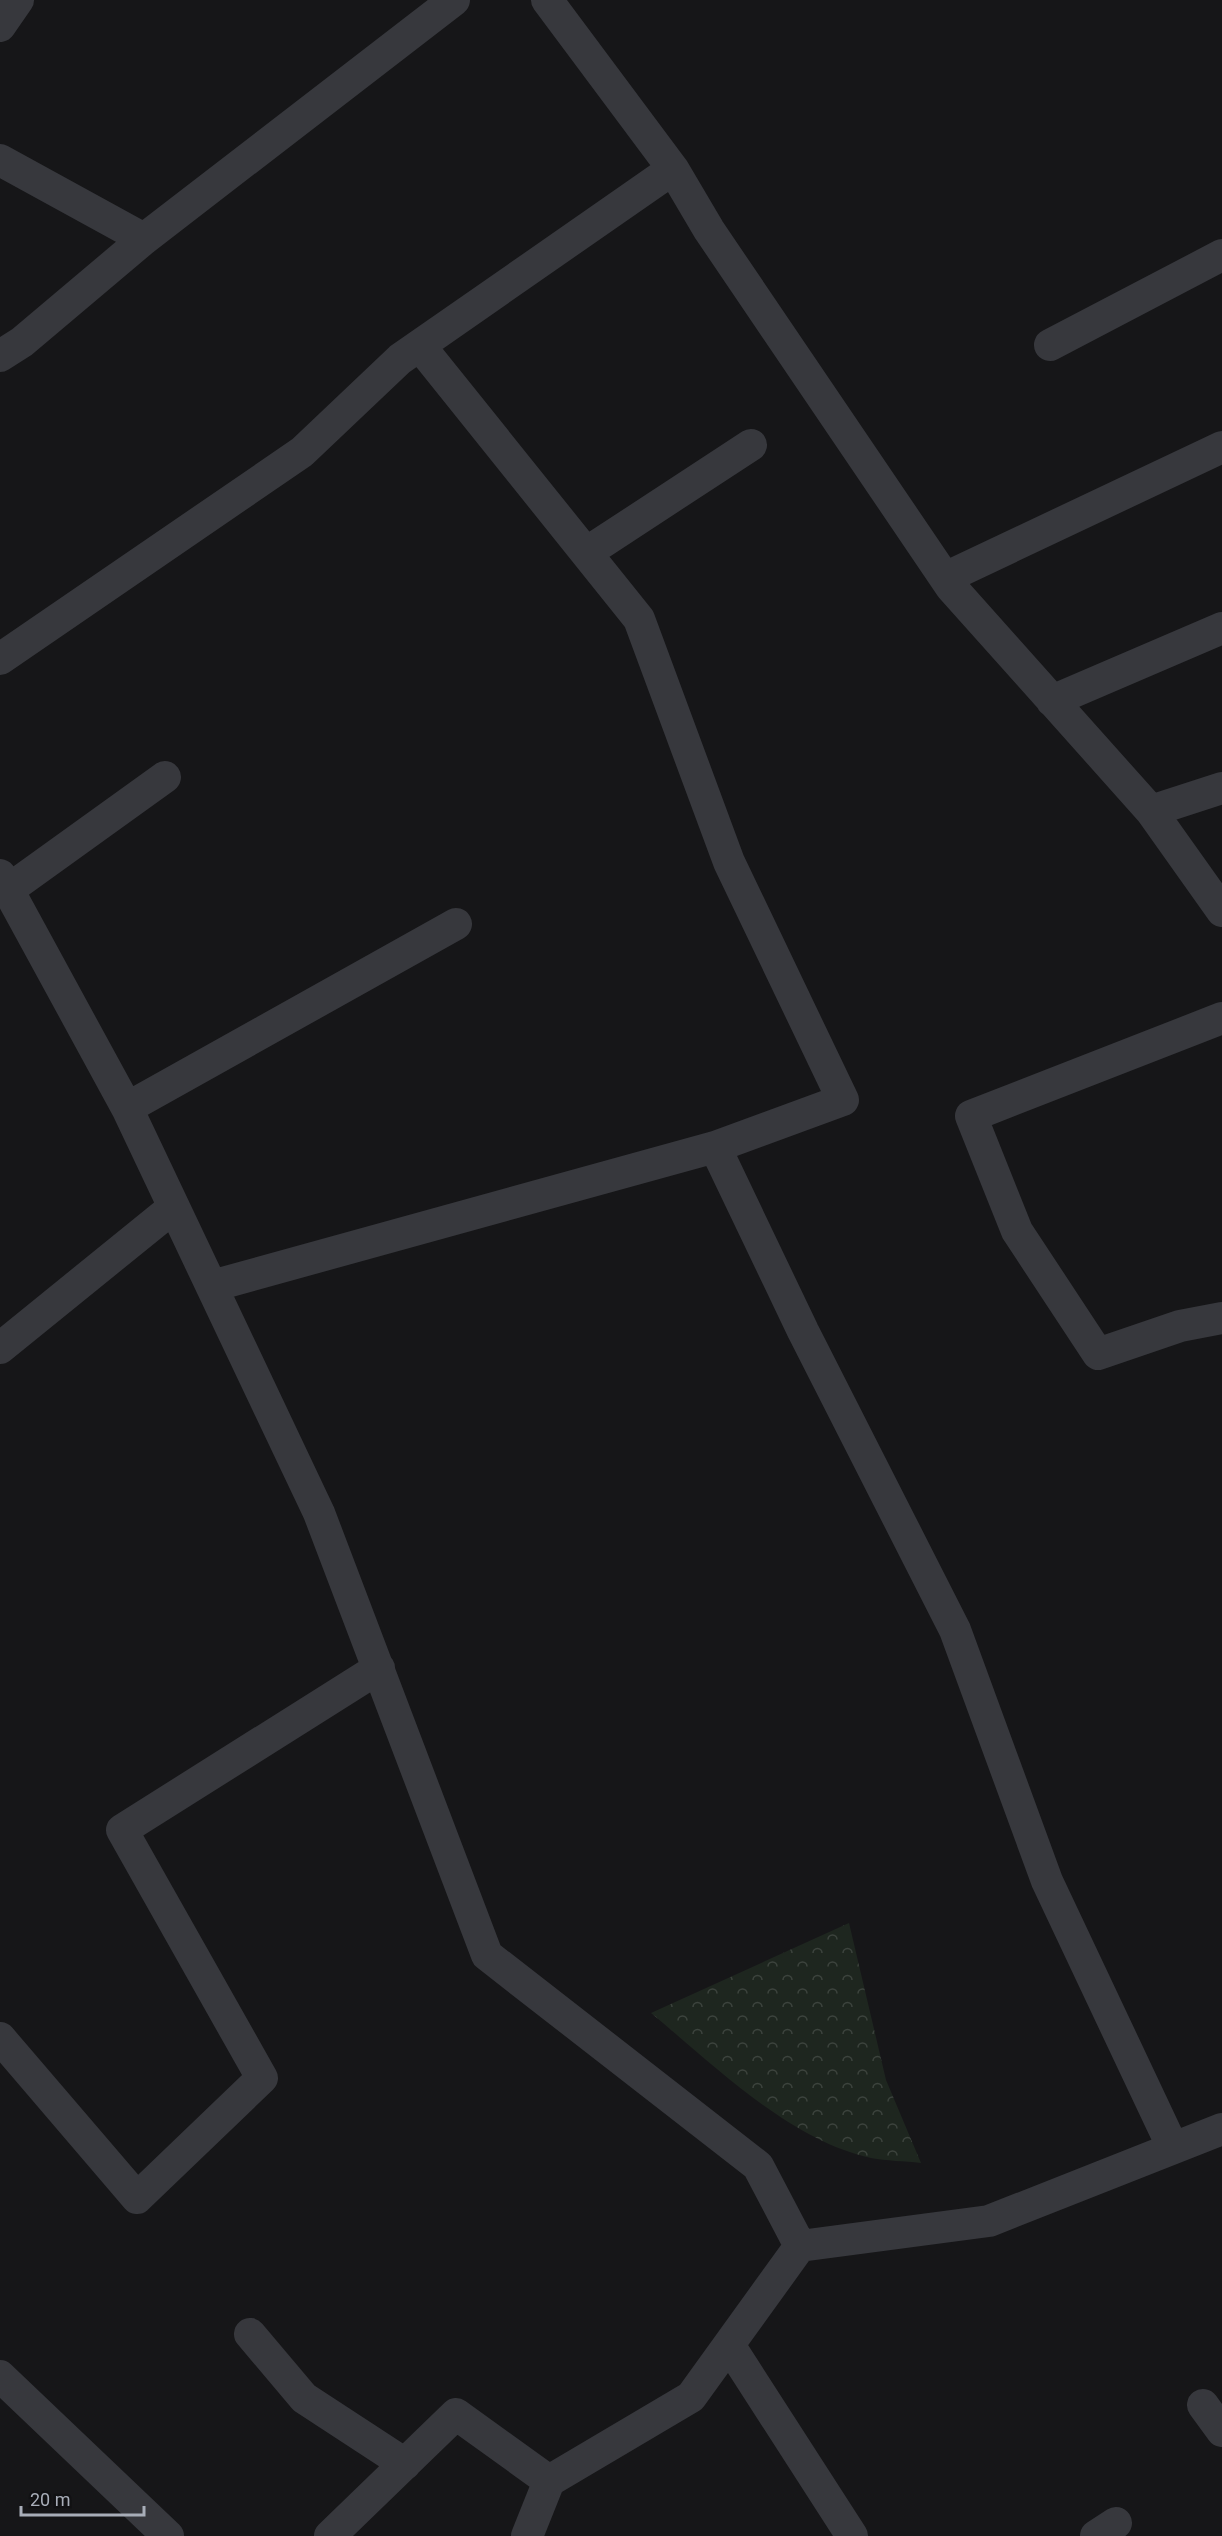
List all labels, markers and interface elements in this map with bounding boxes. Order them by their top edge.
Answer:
scale bar [21,2479,144,2517]
text: 20 m [30,2489,70,2510]

